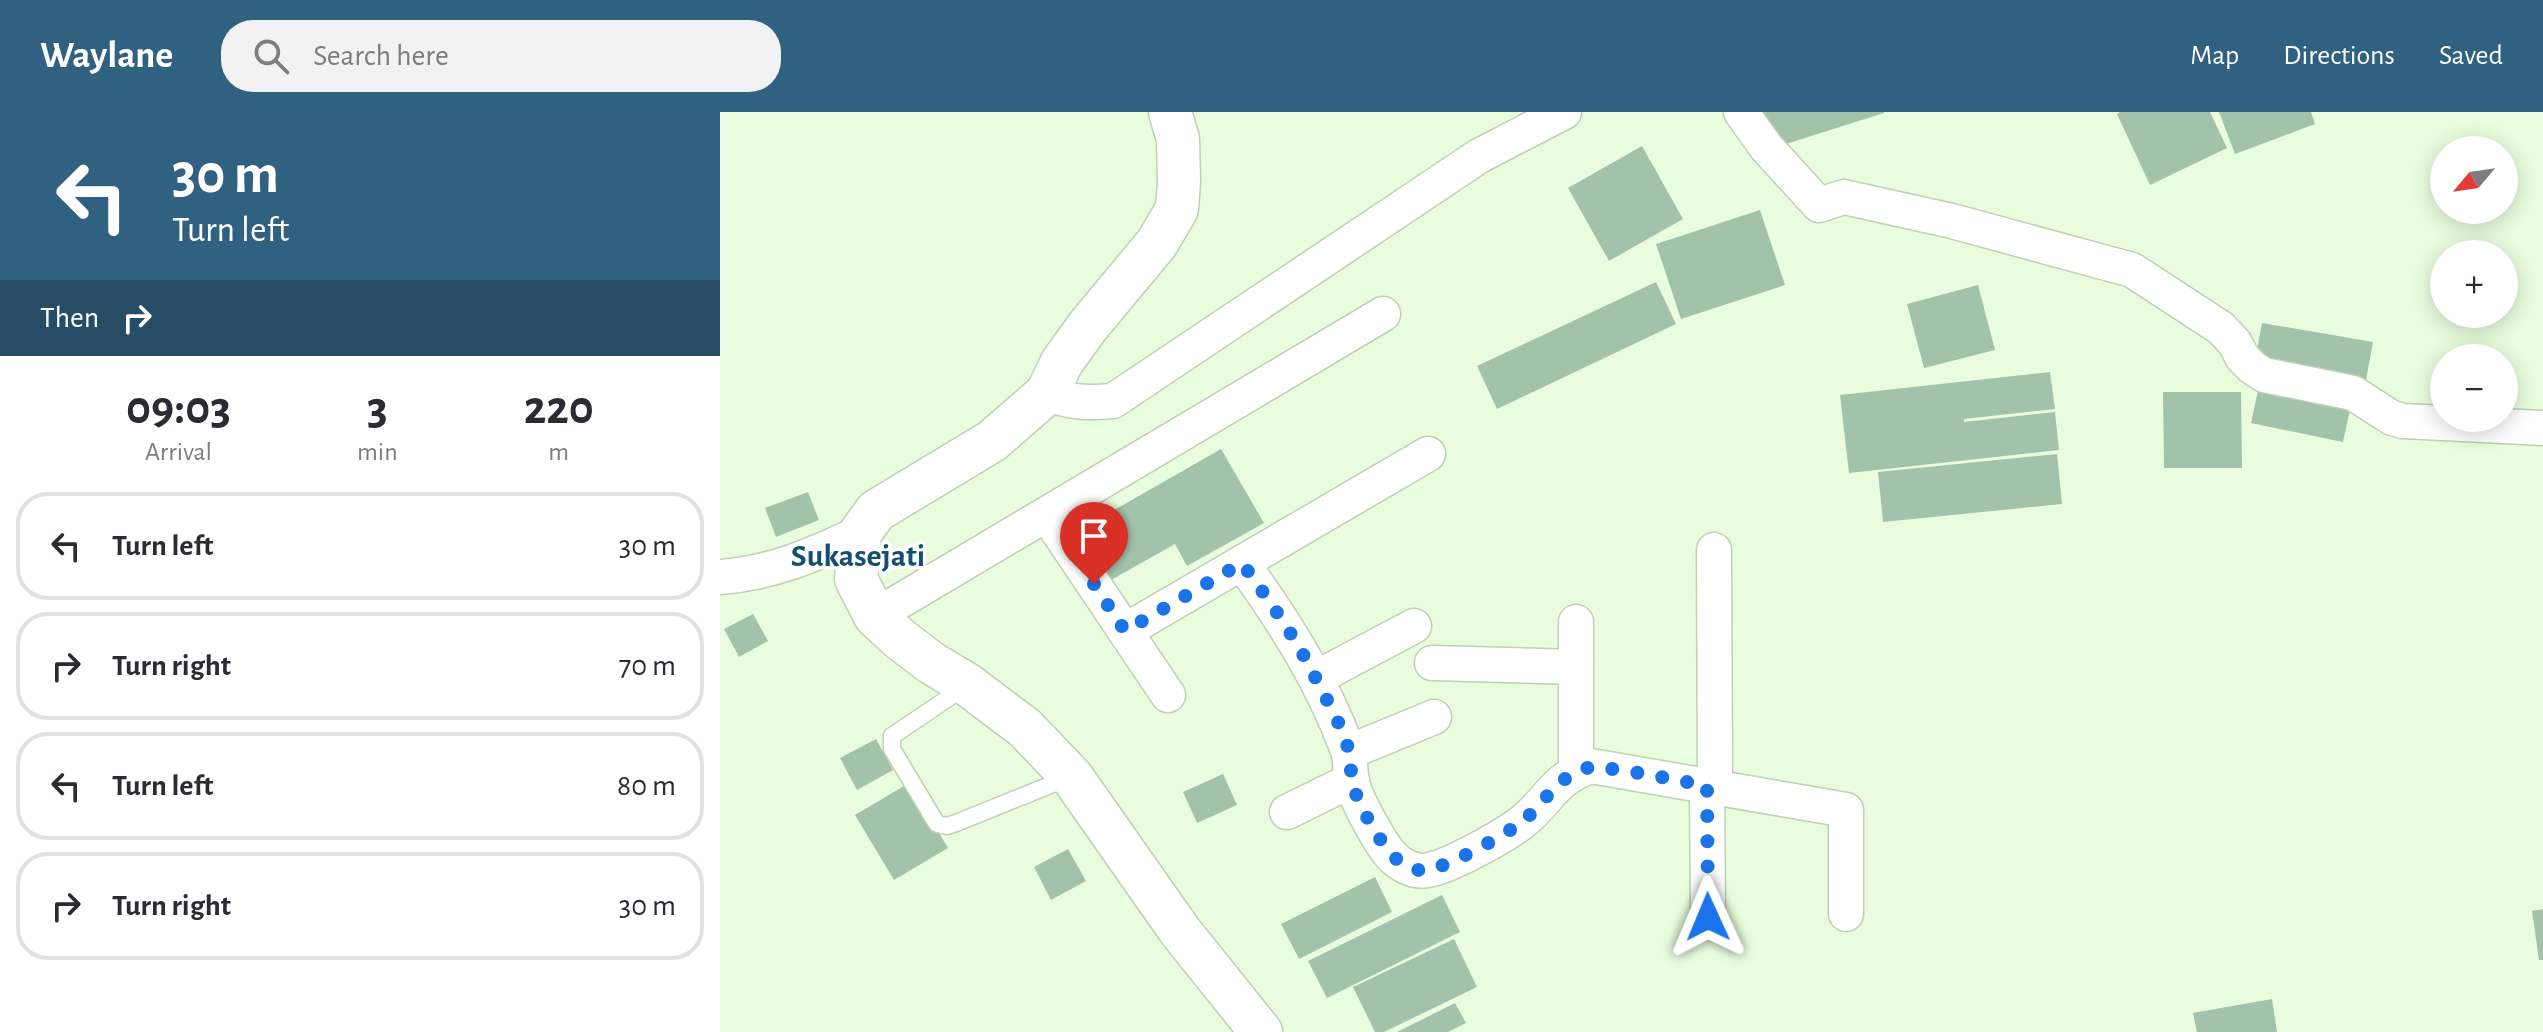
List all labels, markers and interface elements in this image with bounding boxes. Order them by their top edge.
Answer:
search box [221,20,781,92]
icon: search [249,34,293,78]
text: Waylane [40,37,173,75]
text: Search here [313,41,449,71]
text: Map [2190,42,2239,70]
text: Directions [2283,42,2395,70]
text: Saved [2439,42,2503,70]
north arrow [2430,136,2518,224]
map controls [2430,136,2518,432]
icon: left [40,144,144,248]
text: 30 m [172,147,279,203]
text: Turn left [172,212,289,248]
button: + [2430,240,2518,328]
icon: right [115,296,159,340]
text: Then [40,303,99,333]
button: − [2430,344,2518,432]
text: 09:03 [126,385,231,433]
text: 3 [367,385,388,433]
text: 220 [524,385,594,433]
text: Arrival [145,439,212,465]
text: min [357,439,398,465]
text: m [548,439,569,465]
pin [1060,502,1128,584]
icon: arrive [1072,514,1116,558]
icon: left [44,524,88,568]
text: Turn left [112,531,213,561]
text: 30 m [619,531,676,561]
district label: Sukasejati [791,540,925,572]
icon: right [44,644,88,688]
text: Turn right [112,651,231,681]
text: 70 m [619,651,676,681]
icon: left [44,764,88,808]
text: Turn left [112,771,213,801]
text: 80 m [617,771,676,801]
position arrow [1666,875,1750,959]
icon: right [44,884,88,928]
text: Turn right [112,891,231,921]
text: 30 m [619,891,676,921]

